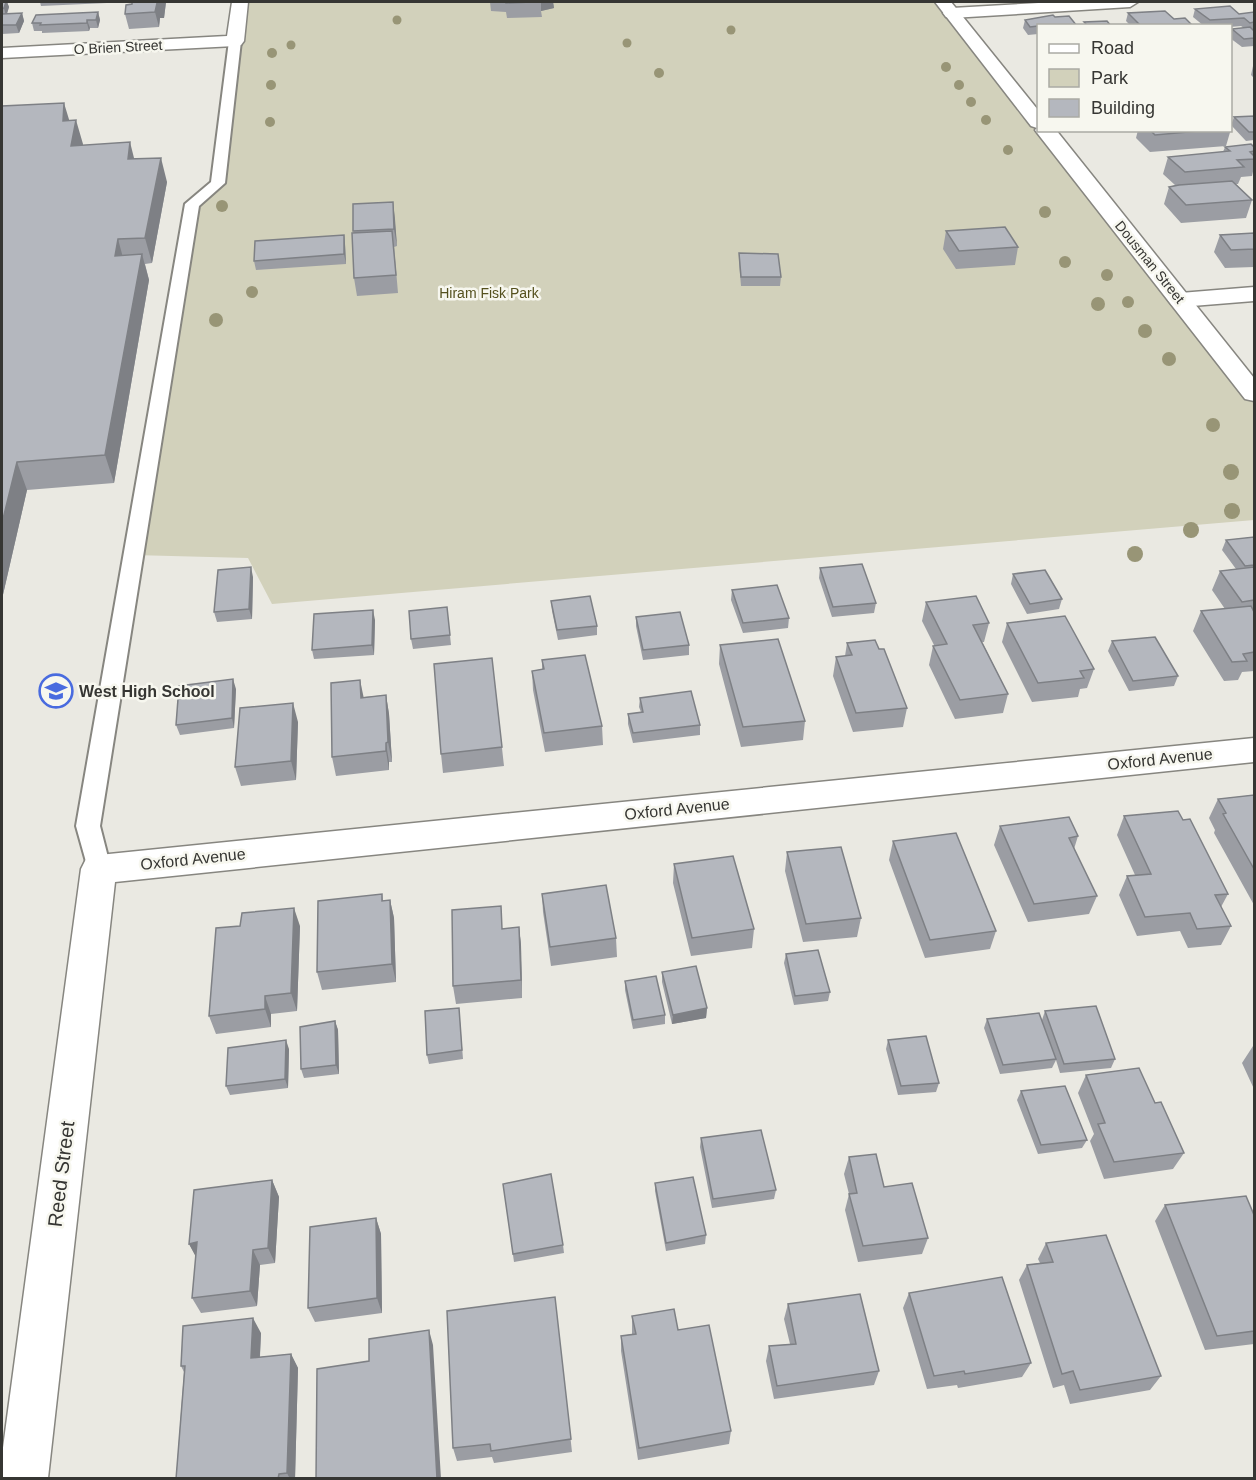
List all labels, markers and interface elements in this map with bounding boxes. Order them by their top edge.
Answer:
legend [1037,24,1232,132]
street label: O Brien Street [73,37,163,57]
text: Road [1091,38,1134,58]
text: Park [1091,68,1129,88]
text: Building [1091,98,1155,118]
street label: Dousman Street [1112,218,1188,306]
park label: Hiram Fisk Park [439,285,540,301]
school or university icon: West High School [38,673,74,709]
place label: West High School [79,683,215,700]
street label: Oxford Avenue [1107,745,1213,773]
street label: Oxford Avenue [624,795,730,823]
street label: Oxford Avenue [140,845,246,873]
street label: Reed Street [44,1119,78,1228]

